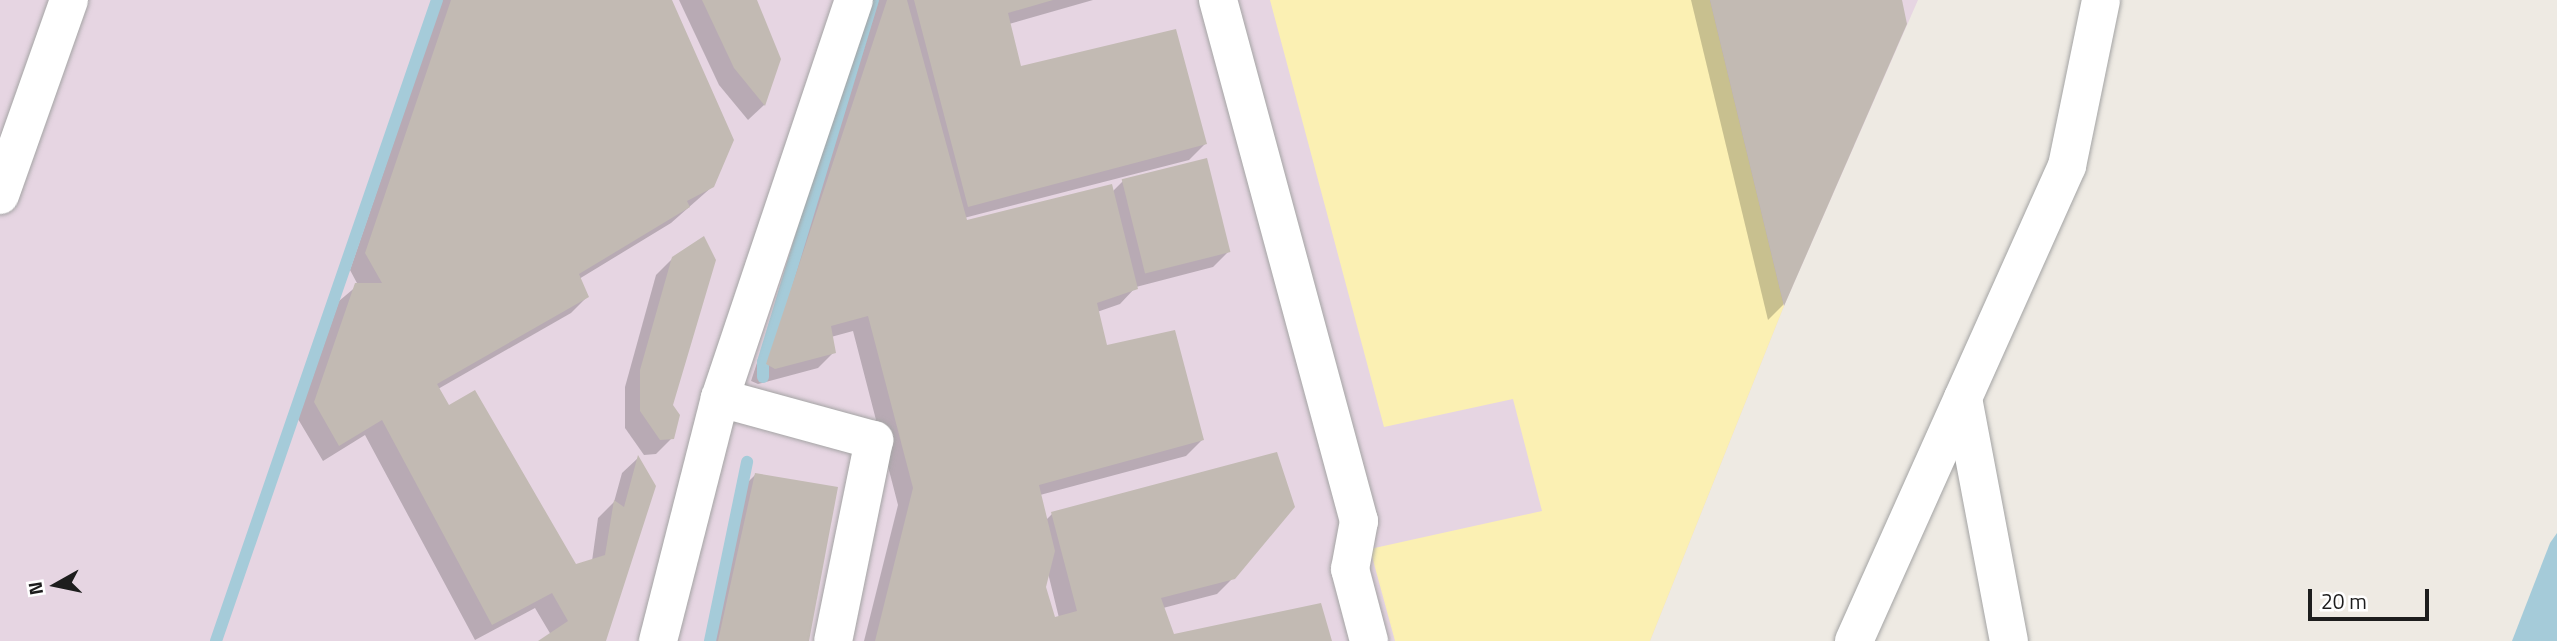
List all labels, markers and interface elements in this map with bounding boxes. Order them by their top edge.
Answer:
north arrow [21,550,91,620]
scale bar [2312,574,2433,618]
text: N [19,580,50,597]
text: 20 m [2321,585,2367,617]

